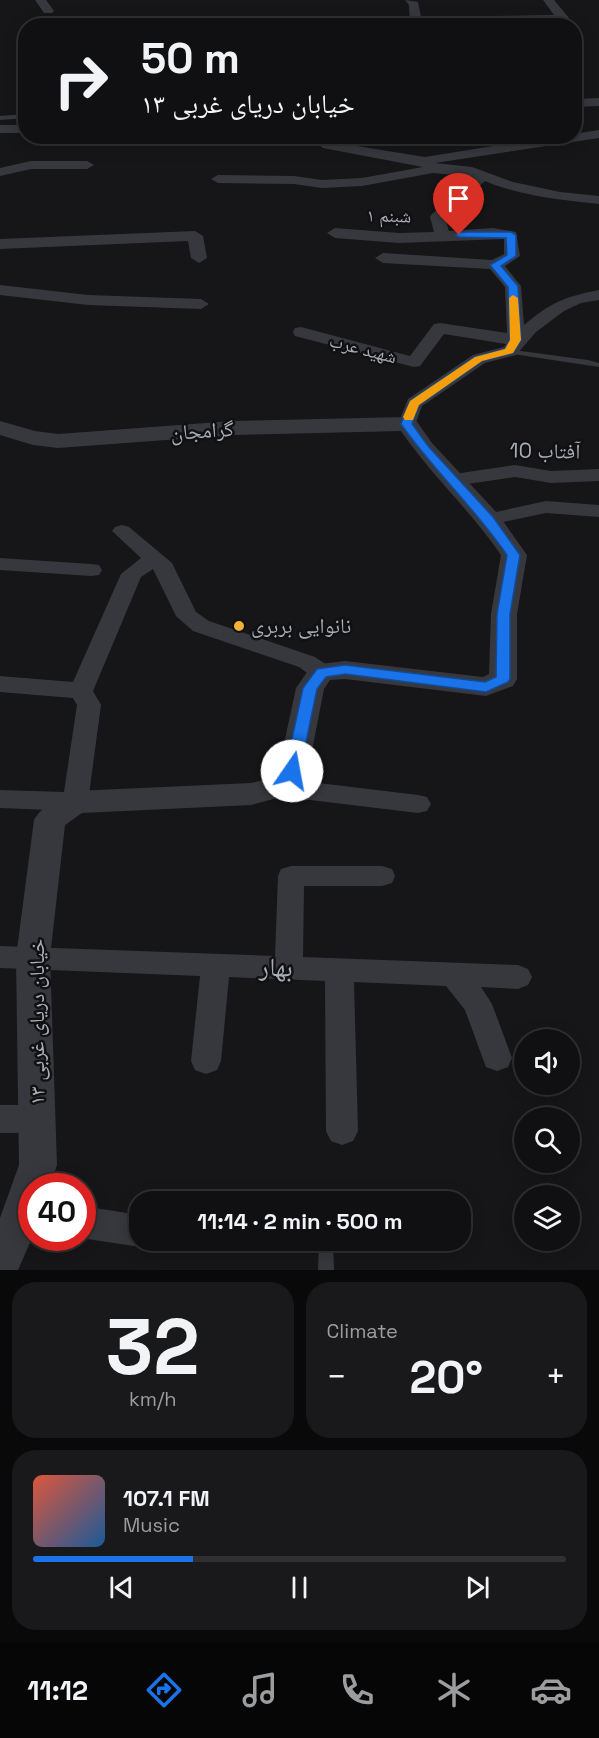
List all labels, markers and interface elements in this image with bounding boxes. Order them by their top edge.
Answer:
text: 50 m [141,32,240,85]
icon: right [42,42,120,120]
text: خیابان دریای غربی ۱۳ [141,86,355,121]
pin [433,173,484,235]
icon: arrive [442,182,475,215]
street label: شبنم ۱ [366,204,412,228]
street label: شهید عرب [327,329,399,369]
street label: گرامجان [169,415,235,446]
street label: آفتاب 10 [509,436,581,465]
place label: نانوایی بربری [251,612,351,639]
marker: نانوایی بربری [232,619,246,633]
position arrow [260,739,324,803]
street label: خیابان دریای غربی ۱۳ [23,939,50,1105]
street label: بهار [258,949,293,985]
map controls [514,1029,580,1251]
button: sound [514,1029,580,1095]
button: search [514,1107,580,1173]
speed limit sign: 40 [18,1173,96,1251]
button: layers [514,1185,580,1251]
text: 11:14 · 2 min · 500 m [197,1207,403,1235]
text: 32 [106,1297,200,1397]
text: Climate [327,1318,398,1344]
text: 20° [409,1349,483,1406]
text: − [327,1356,347,1398]
text: + [546,1356,566,1398]
text: km/h [129,1386,177,1412]
text: 107.1 FM [123,1484,210,1512]
text: Music [123,1512,180,1538]
icon: previous [105,1571,138,1604]
icon: pause [283,1571,316,1604]
icon: next [461,1571,494,1604]
icon: directions [143,1669,185,1711]
icon: music [239,1669,281,1711]
icon: phone [336,1669,378,1711]
icon: climate [433,1669,475,1711]
icon: car [530,1669,572,1711]
text: 11:12 [27,1673,88,1708]

